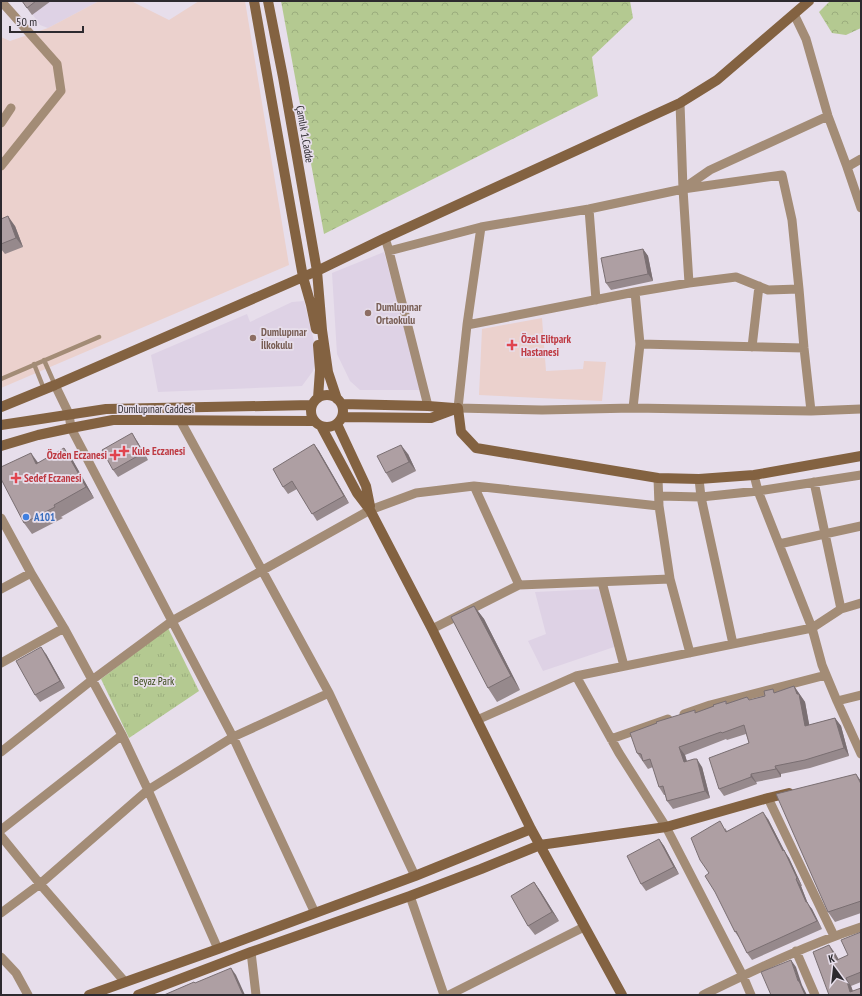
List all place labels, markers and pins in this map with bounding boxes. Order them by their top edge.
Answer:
place label: Dumlupınar Ortaokulu [376,300,423,327]
marker: Dumlupınar Ortaokulu [363,308,373,318]
place label: Dumlupınar İlkokulu [261,325,308,352]
place label: Özel Elitpark Hastanesi [521,332,571,359]
marker: Dumlupınar İlkokulu [248,333,258,343]
marker: Özel Elitpark Hastanesi [506,339,518,351]
place label: Kule Eczanesi [132,444,186,458]
marker: Kule Eczanesi [119,446,129,456]
place label: Özden Eczanesi [47,448,108,462]
marker: Özden Eczanesi [110,450,120,460]
place label: Sedef Eczanesi [24,471,82,485]
marker: Sedef Eczanesi [11,473,21,483]
place label: A101 [33,510,55,524]
marker: A101 [21,512,31,522]

